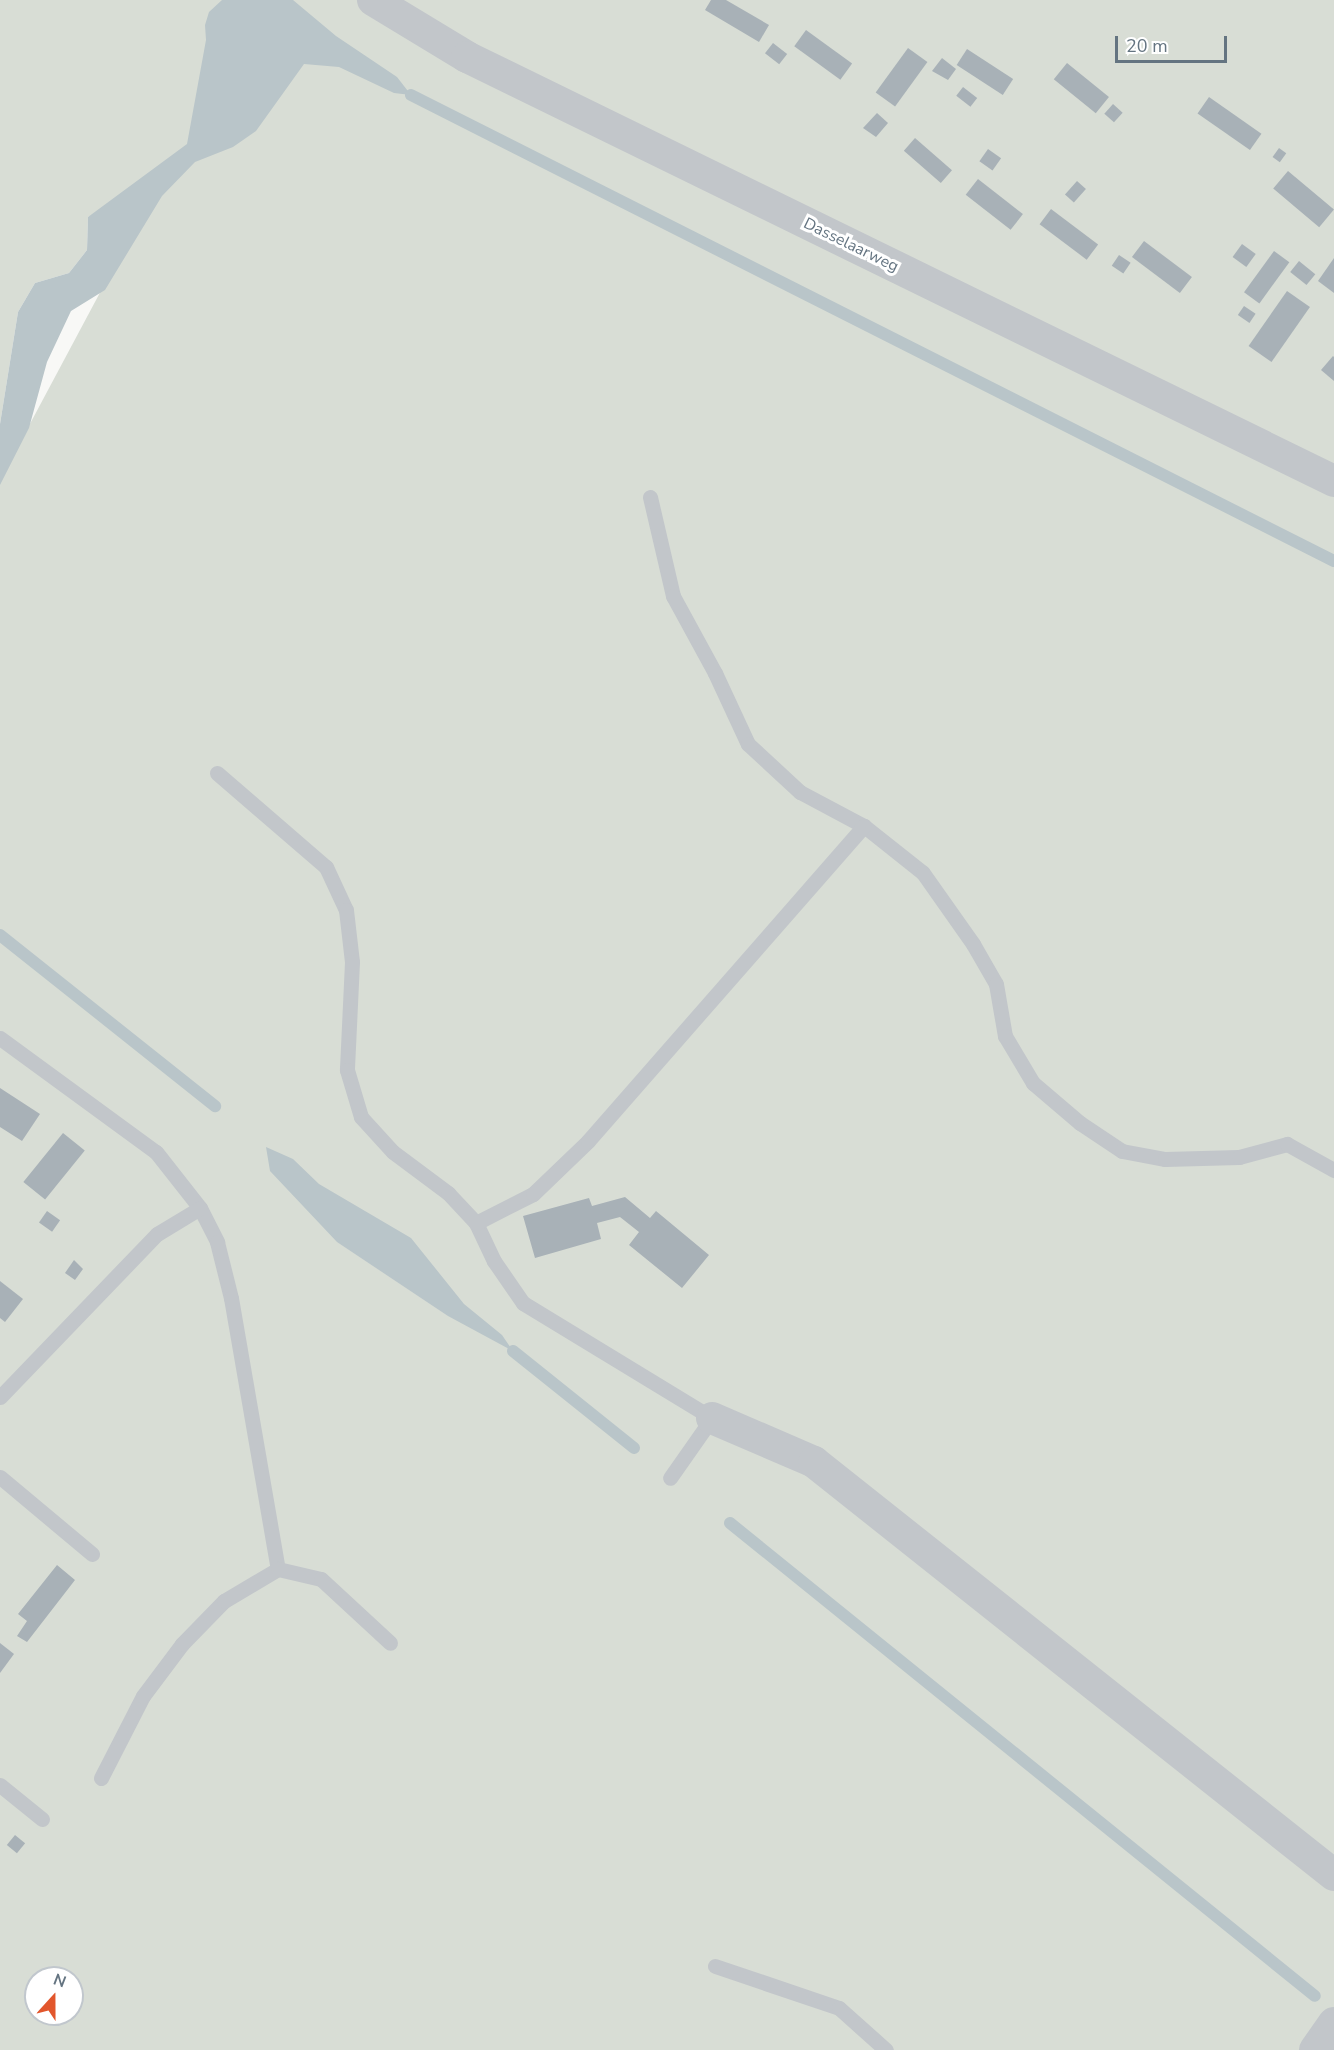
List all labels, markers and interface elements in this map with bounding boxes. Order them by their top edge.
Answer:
scale bar [1118,24,1230,62]
text: 20 m [1126,34,1168,58]
street label: Dasselaarweg [800,214,902,276]
north arrow [24,1966,84,2026]
text: N [50,1969,69,1993]

